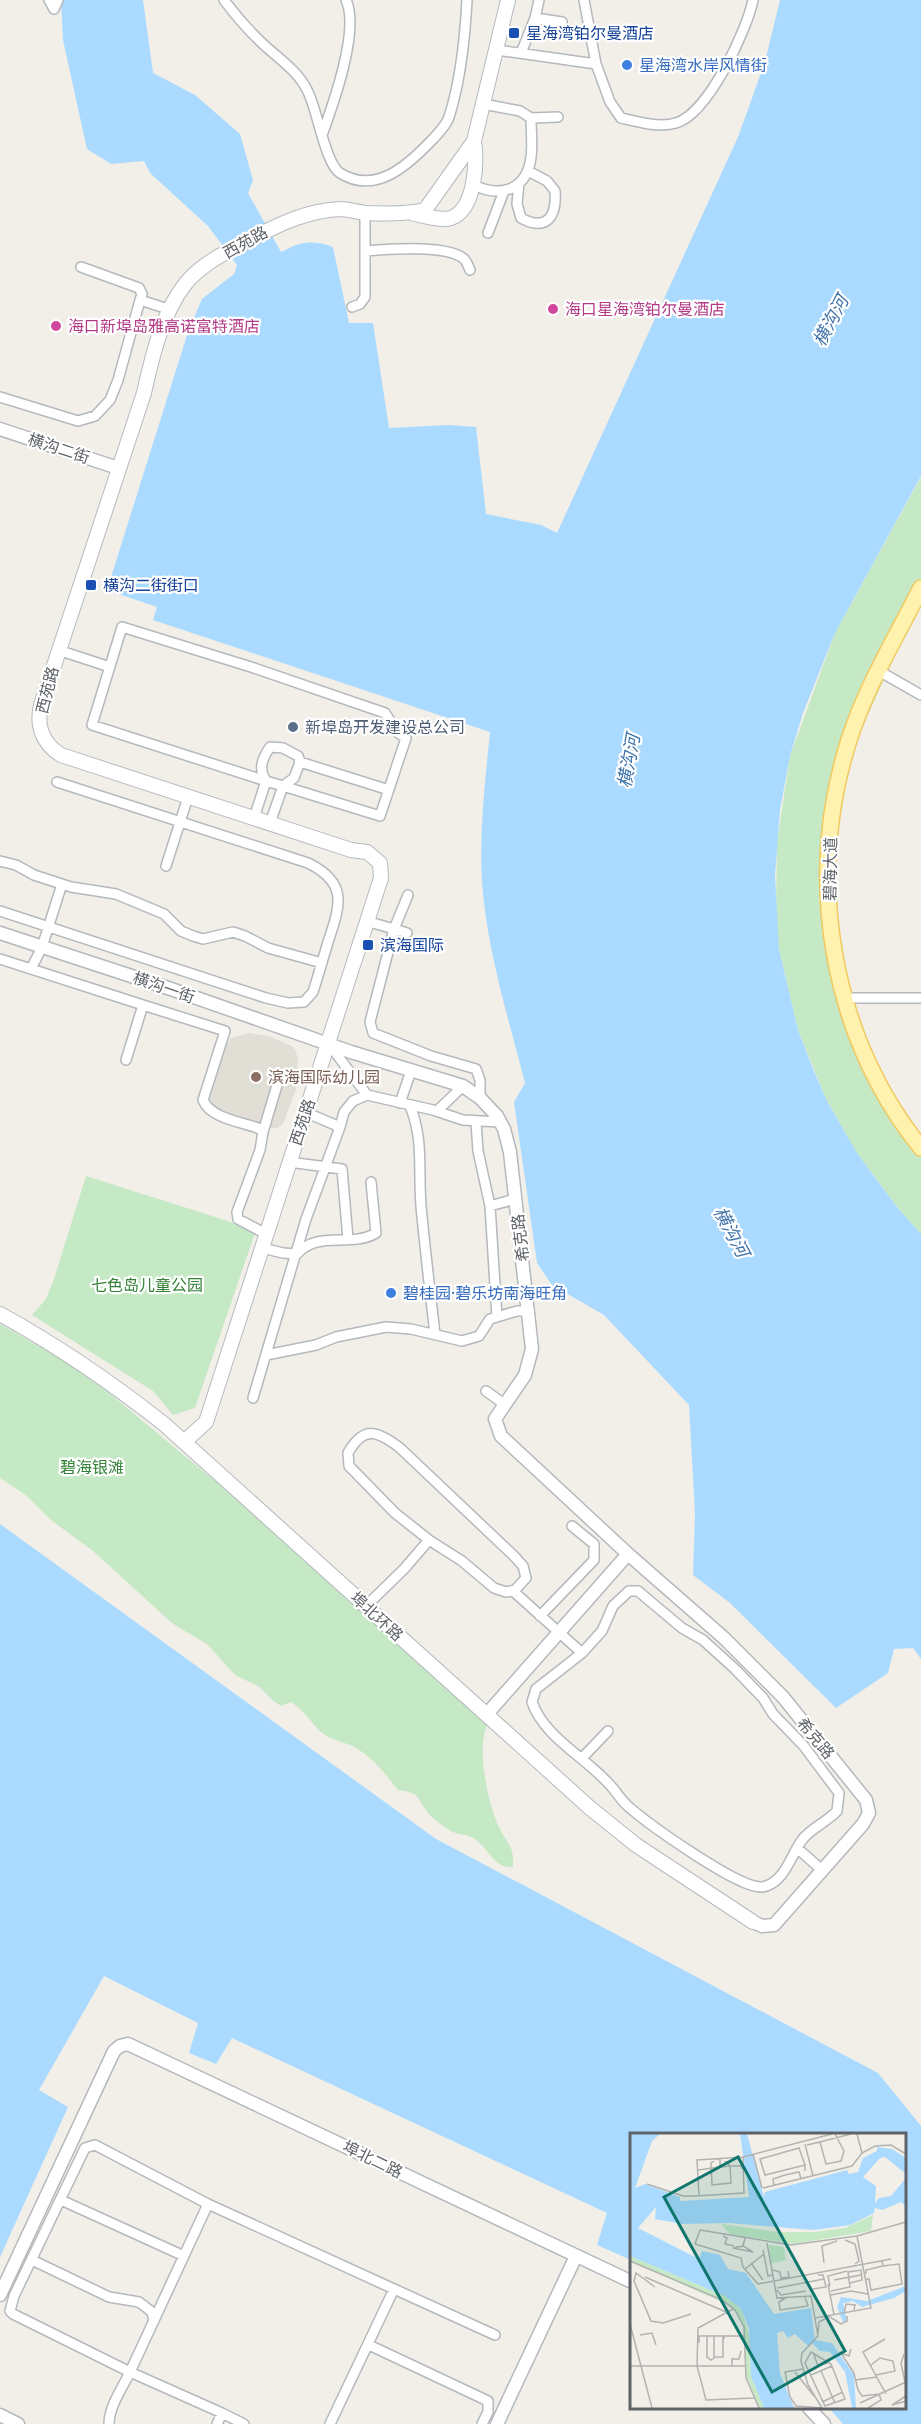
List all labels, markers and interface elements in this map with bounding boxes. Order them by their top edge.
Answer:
place label: 星海湾铂尔曼酒店 [526,22,654,44]
marker: 星海湾铂尔曼酒店 [507,26,521,40]
place label: 星海湾水岸风情街 [639,54,767,76]
marker: 星海湾水岸风情街 [620,58,634,72]
street label: 西苑路 [219,221,271,263]
water label: 横沟河 [807,288,855,350]
place label: 海口星海湾铂尔曼酒店 [565,298,725,320]
marker: 海口星海湾铂尔曼酒店 [546,302,560,316]
place label: 海口新埠岛雅高诺富特酒店 [68,315,260,337]
marker: 海口新埠岛雅高诺富特酒店 [49,319,63,333]
street label: 横沟二街 [25,428,93,468]
place label: 横沟二街街口 [103,574,199,596]
marker: 横沟二街街口 [84,578,98,592]
street label: 西苑路 [31,664,63,716]
place label: 新埠岛开发建设总公司 [305,716,465,738]
marker: 新埠岛开发建设总公司 [286,720,300,734]
water label: 横沟河 [612,729,645,789]
street label: 碧海大道 [818,837,842,901]
place label: 滨海国际 [380,934,444,956]
marker: 滨海国际 [361,938,375,952]
street label: 横沟一街 [130,966,198,1008]
place label: 滨海国际幼儿园 [268,1066,380,1088]
marker: 滨海国际幼儿园 [249,1070,263,1084]
street label: 西苑路 [284,1096,320,1148]
water label: 横沟河 [709,1202,757,1264]
street label: 希克路 [506,1213,534,1263]
park label: 七色岛儿童公园 [91,1274,203,1296]
place label: 碧桂园·碧乐坊南海旺角 [403,1282,567,1304]
marker: 碧桂园·碧乐坊南海旺角 [384,1286,398,1300]
park label: 碧海银滩 [60,1456,124,1478]
street label: 埠北环路 [346,1586,408,1646]
street label: 希克路 [792,1713,840,1763]
inset map [630,2133,906,2409]
street label: 埠北二路 [339,2135,407,2183]

